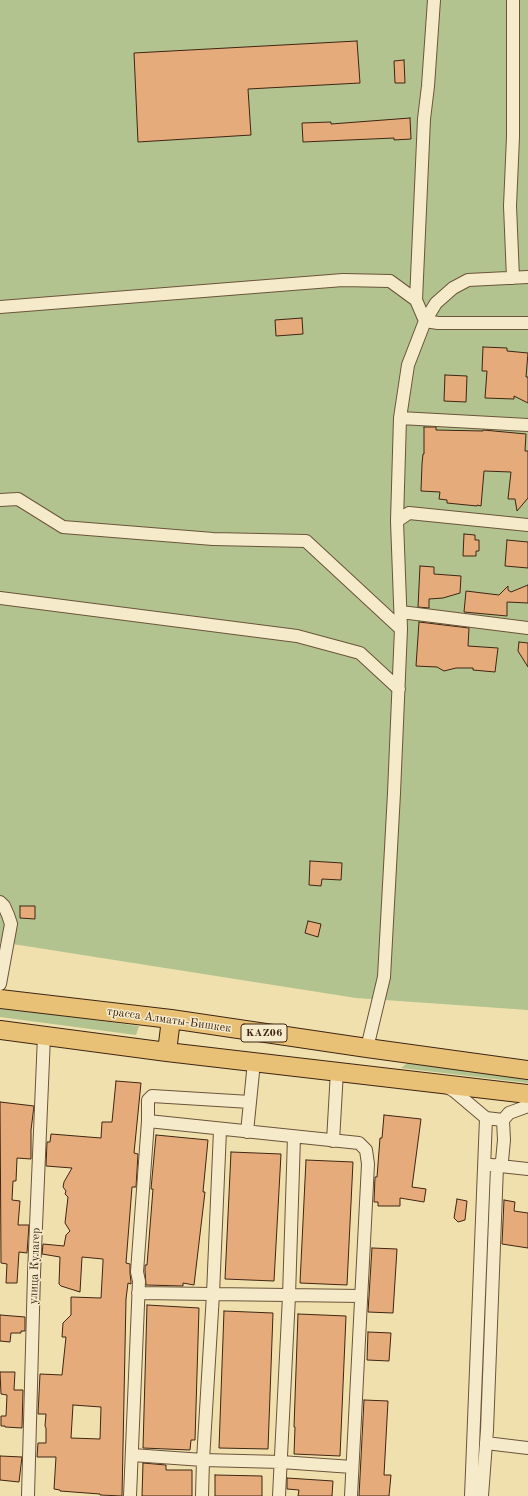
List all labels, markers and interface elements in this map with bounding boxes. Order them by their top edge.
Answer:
street label: трасса Алматы-Бишкек [106,1004,232,1036]
road number: KАZ06 [241,1024,287,1042]
street label: улица Кулагер [26,1227,44,1305]

